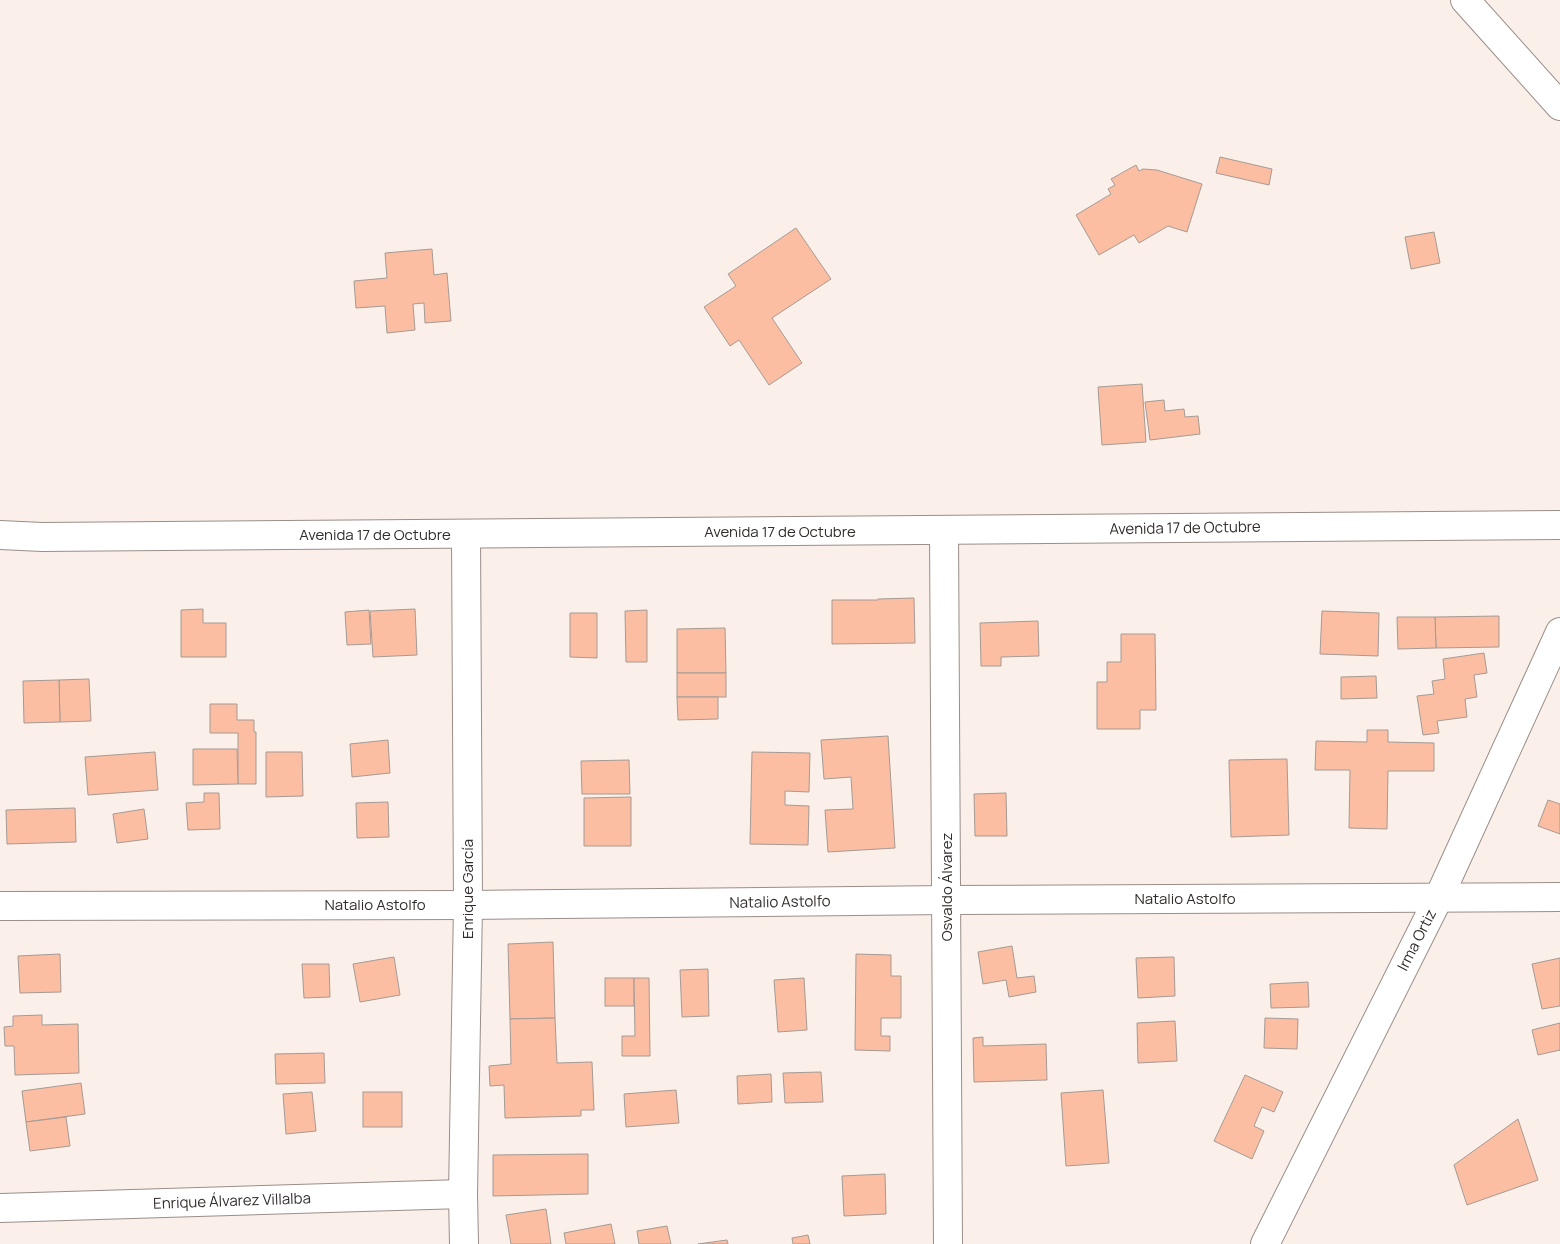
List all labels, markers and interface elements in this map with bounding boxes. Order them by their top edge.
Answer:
street label: Avenida 17 de Octubre [1109,516,1261,539]
street label: Avenida 17 de Octubre [704,521,856,542]
street label: Avenida 17 de Octubre [299,524,451,545]
street label: Osvaldo Álvarez [936,833,957,941]
street label: Enrique García [457,839,478,939]
street label: Natalio Astolfo [1134,888,1236,909]
street label: Natalio Astolfo [729,890,831,913]
street label: Natalio Astolfo [324,894,426,915]
street label: Irma Ortiz [1392,905,1441,974]
street label: Enrique Álvarez Villalba [153,1187,311,1214]

